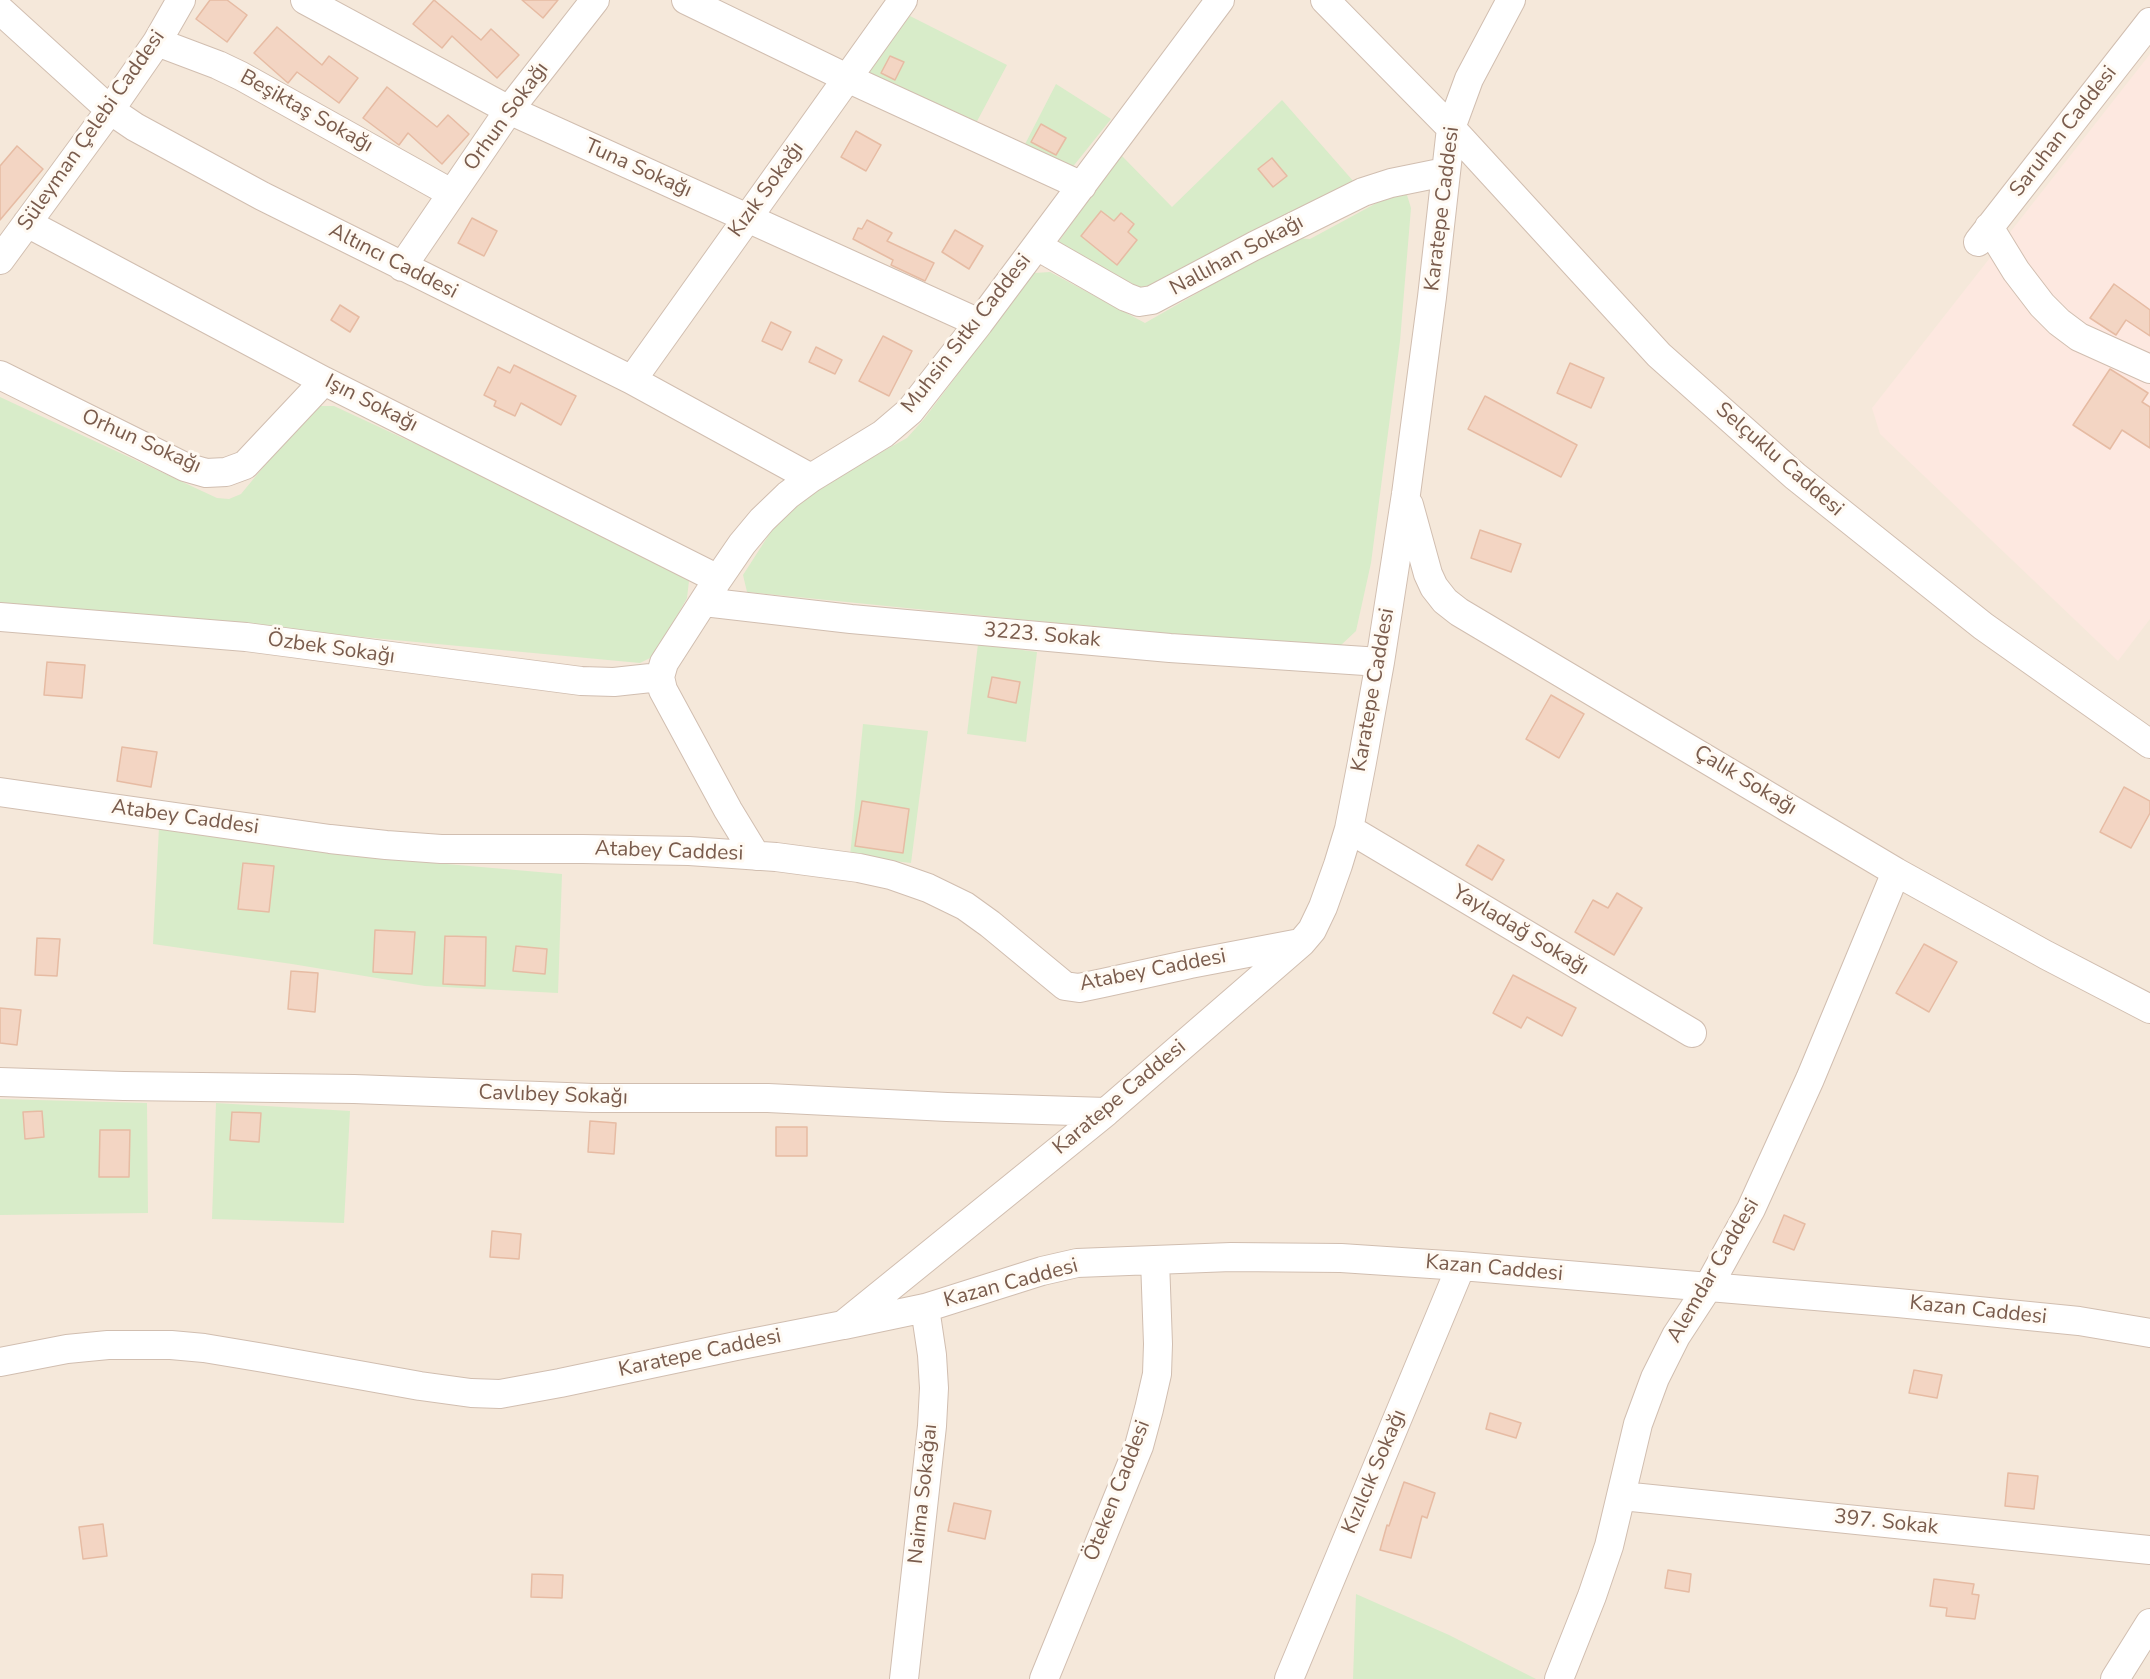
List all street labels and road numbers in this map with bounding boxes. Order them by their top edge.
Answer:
street label: Süleyman Çelebi Caddesi [13,26,171,236]
street label: Orhun Sokağı [459,58,555,176]
street label: Saruhan Caddesi [2005,61,2123,203]
street label: Beşiktaş Sokağı [235,65,377,159]
street label: Karatepe Caddesi [1420,125,1466,293]
street label: Tuna Sokağı [581,134,695,204]
street label: Kızık Sokağı [724,137,810,243]
street label: Nallıhan Sokağı [1166,210,1308,302]
street label: Altıncı Caddesi [324,219,462,305]
street label: Muhsin Sıtkı Caddesi [897,249,1037,419]
street label: Işın Sokağı [320,370,422,438]
street label: Selçuklu Caddesi [1710,398,1848,522]
street label: Orhun Sokağı [77,404,205,480]
street label: Karatepe Caddesi [1347,606,1401,774]
street label: 3223. Sokak [983,618,1101,654]
street label: Özbek Sokağı [266,628,396,670]
street label: Çalık Sokağı [1689,741,1801,821]
street label: Atabey Caddesi [110,795,260,841]
street label: Atabey Caddesi [594,837,744,867]
street label: Yayladağ Sokağı [1447,880,1593,982]
street label: Atabey Caddesi [1078,944,1228,998]
street label: Karatepe Caddesi [1048,1035,1192,1161]
street label: Cavlıbey Sokağı [478,1081,628,1111]
street label: Alemdar Caddesi [1662,1194,1766,1348]
street label: Kazan Caddesi [1424,1250,1564,1288]
street label: Kazan Caddesi [941,1254,1081,1314]
street label: Kazan Caddesi [1908,1291,2048,1331]
street label: Karatepe Caddesi [616,1324,784,1384]
street label: Kızılcık Sokağı [1338,1406,1412,1538]
street label: Öteken Caddesi [1080,1417,1156,1565]
street label: Naima Sokağaı [904,1423,944,1565]
street label: 397. Sokak [1833,1505,1939,1541]

